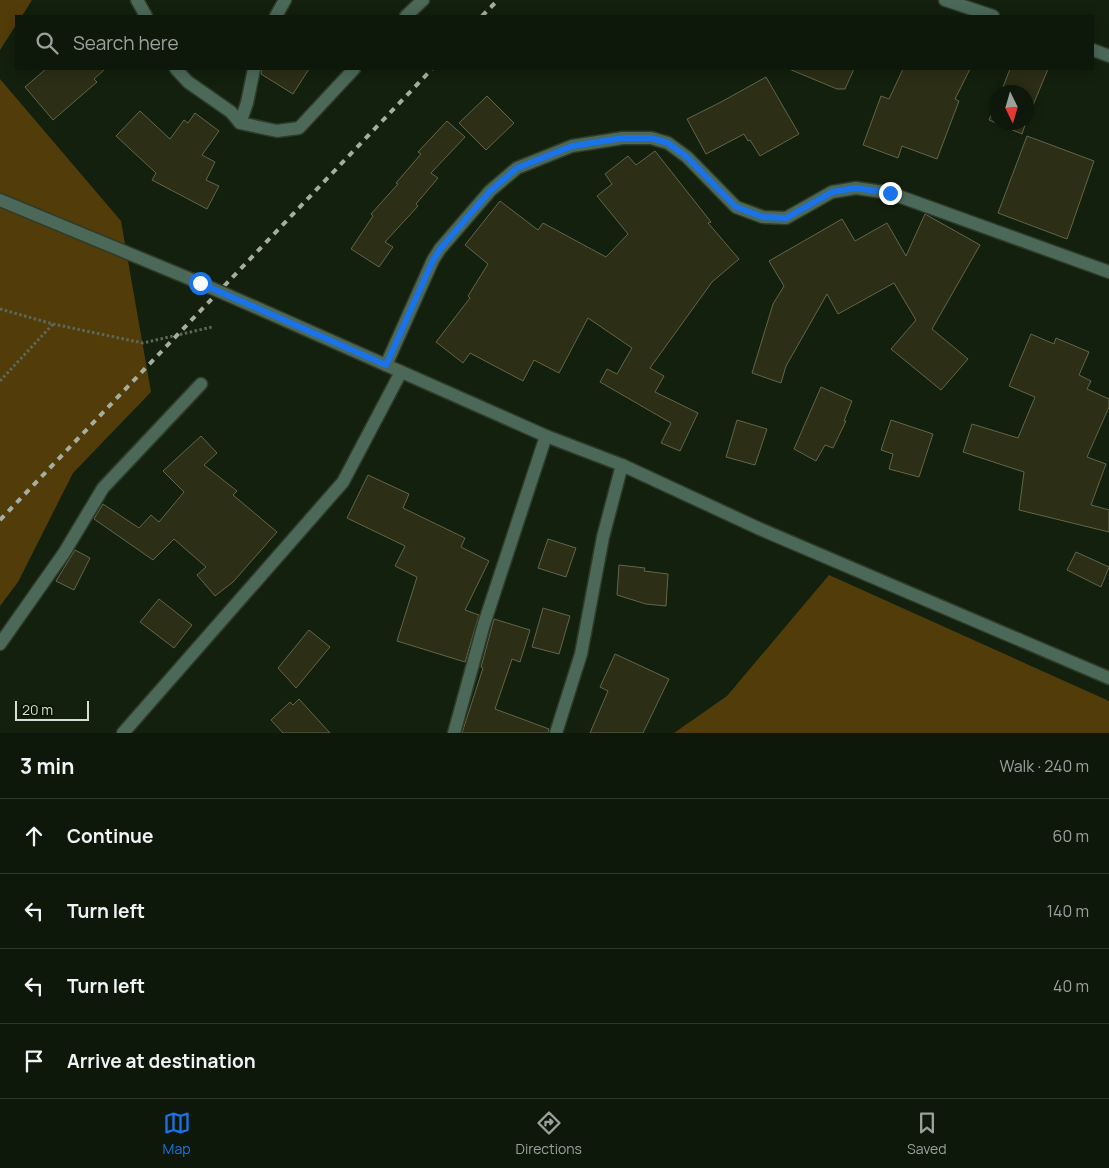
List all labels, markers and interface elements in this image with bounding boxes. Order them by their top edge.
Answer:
search box [15,15,1094,70]
icon: search [33,29,61,57]
text: Search here [73,30,179,56]
north arrow [989,85,1034,130]
route end [879,182,902,205]
route start [189,272,212,295]
scale bar [15,698,89,721]
text: 20 m [22,700,53,719]
text: 3 min [20,752,74,780]
text: Walk · 240 m [999,755,1089,777]
icon: ahead [20,822,48,850]
text: Continue [67,823,153,849]
text: 60 m [1053,825,1089,847]
icon: left [20,897,48,925]
text: Turn left [67,898,145,924]
text: 140 m [1047,900,1089,922]
icon: left [20,972,48,1000]
text: Turn left [67,973,145,999]
text: 40 m [1053,975,1089,997]
icon: arrive [20,1047,48,1075]
text: Arrive at destination [67,1048,256,1074]
tab: Map [163,1109,191,1158]
tab: Directions [516,1109,582,1158]
tab: Saved [907,1109,946,1158]

